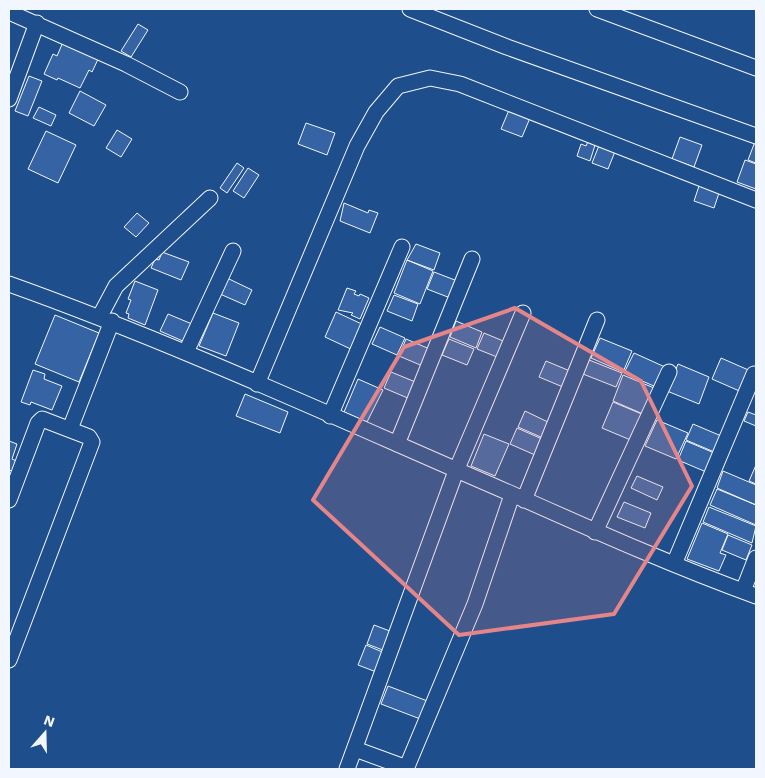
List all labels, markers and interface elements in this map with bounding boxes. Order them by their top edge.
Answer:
north arrow [20,708,70,758]
text: N [42,711,57,730]

